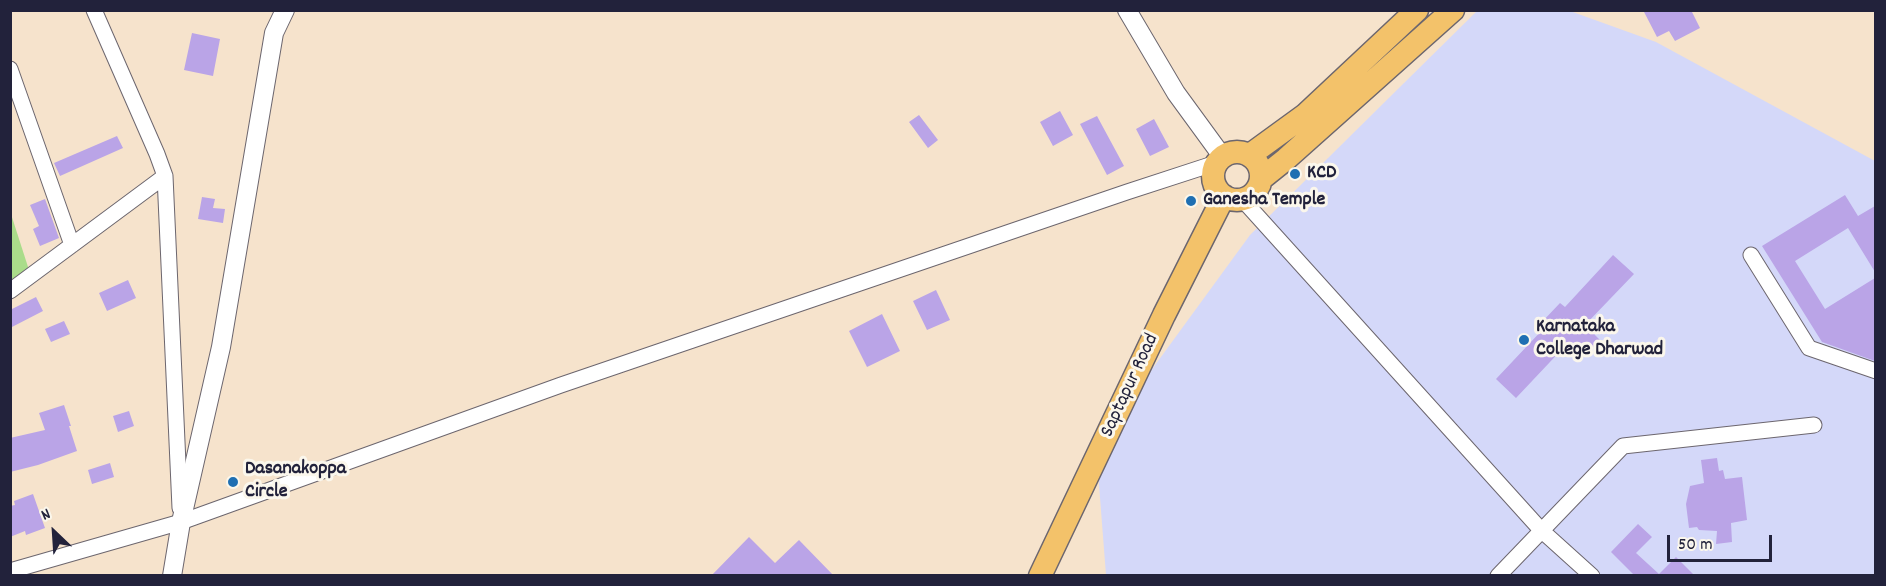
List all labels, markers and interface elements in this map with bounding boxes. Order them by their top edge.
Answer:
place label: KCD [1307,162,1336,186]
marker: KCD [1288,167,1302,181]
place label: Ganesha Temple [1203,189,1325,213]
marker: Ganesha Temple [1184,194,1198,208]
place label: Karnataka College Dharwad [1536,316,1663,363]
street label: Saptapur Road [1097,330,1165,442]
marker: Karnataka College Dharwad [1517,333,1531,347]
place label: Dasanakoppa Circle [245,458,346,505]
marker: Dasanakoppa Circle [226,475,240,489]
north arrow [24,502,84,562]
text: N [38,503,55,527]
scale bar [1670,523,1775,561]
text: 50 m [1678,533,1713,558]

